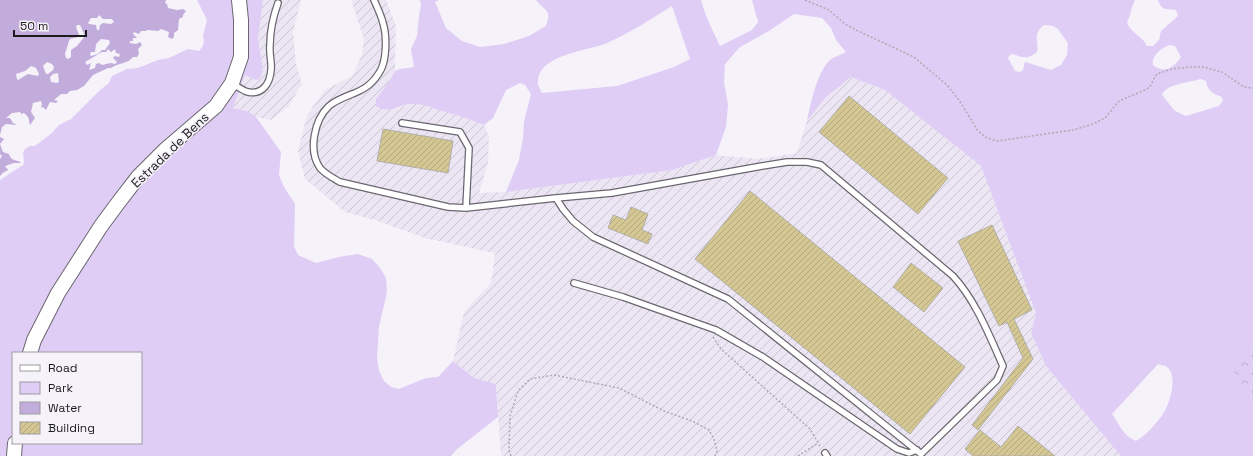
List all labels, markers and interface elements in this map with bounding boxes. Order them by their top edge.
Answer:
scale bar [14,12,86,38]
text: 50 m [20,18,48,34]
street label: Estrada de Bens [128,108,213,191]
legend [12,352,142,444]
text: Road [48,360,77,376]
text: Park [48,380,73,396]
text: Water [48,400,82,416]
text: Building [48,420,95,436]

